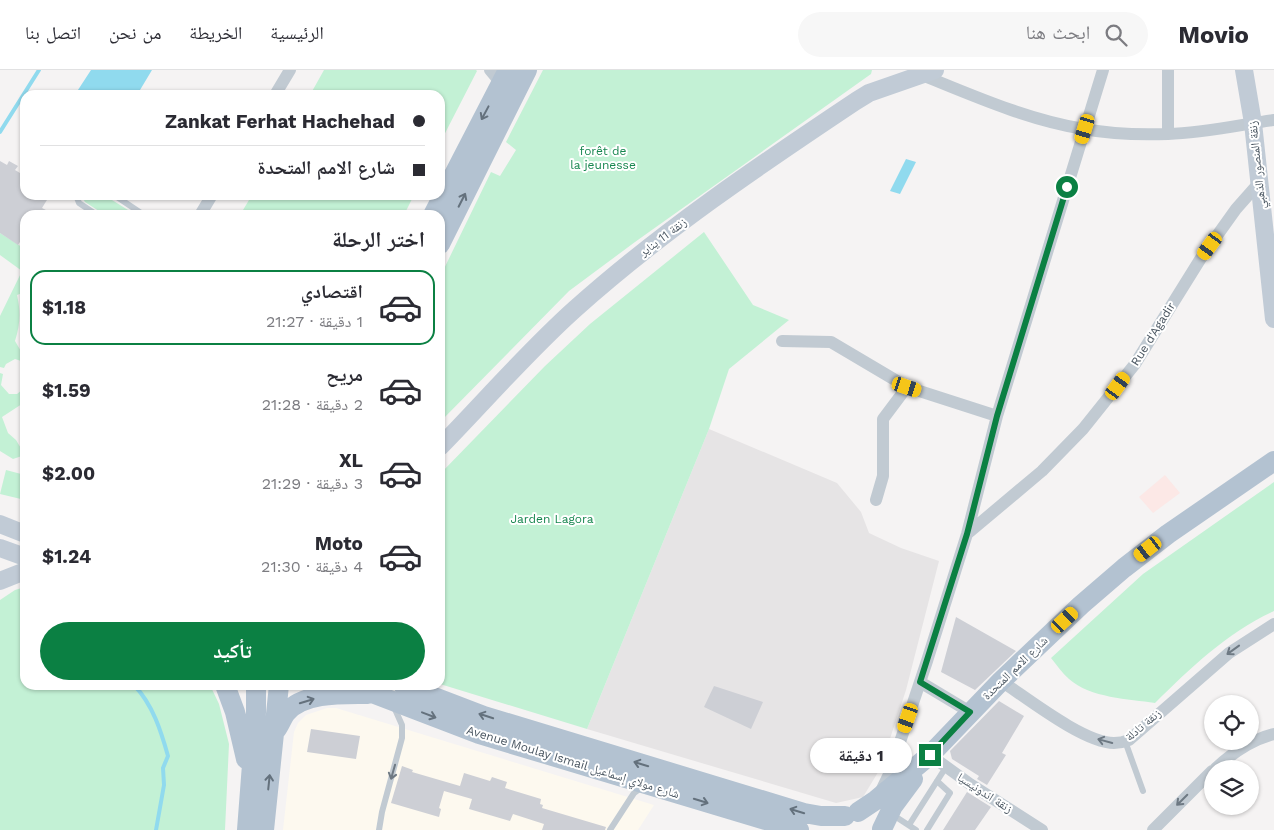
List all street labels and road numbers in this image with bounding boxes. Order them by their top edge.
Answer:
street label: زنقة المنصور الذهبي [1245,120,1272,210]
street label: زنقة 11 يناير [636,215,690,260]
street label: Rue d'Agadir [1128,300,1178,368]
street label: شارع الامم المتحدة [980,633,1051,703]
street label: زنقة تادلة [1122,706,1164,744]
street label: Avenue Moulay Ismail شارع مولاي إسماعيل [464,723,681,804]
street label: زنقة اندونيسيا [955,770,1015,816]

